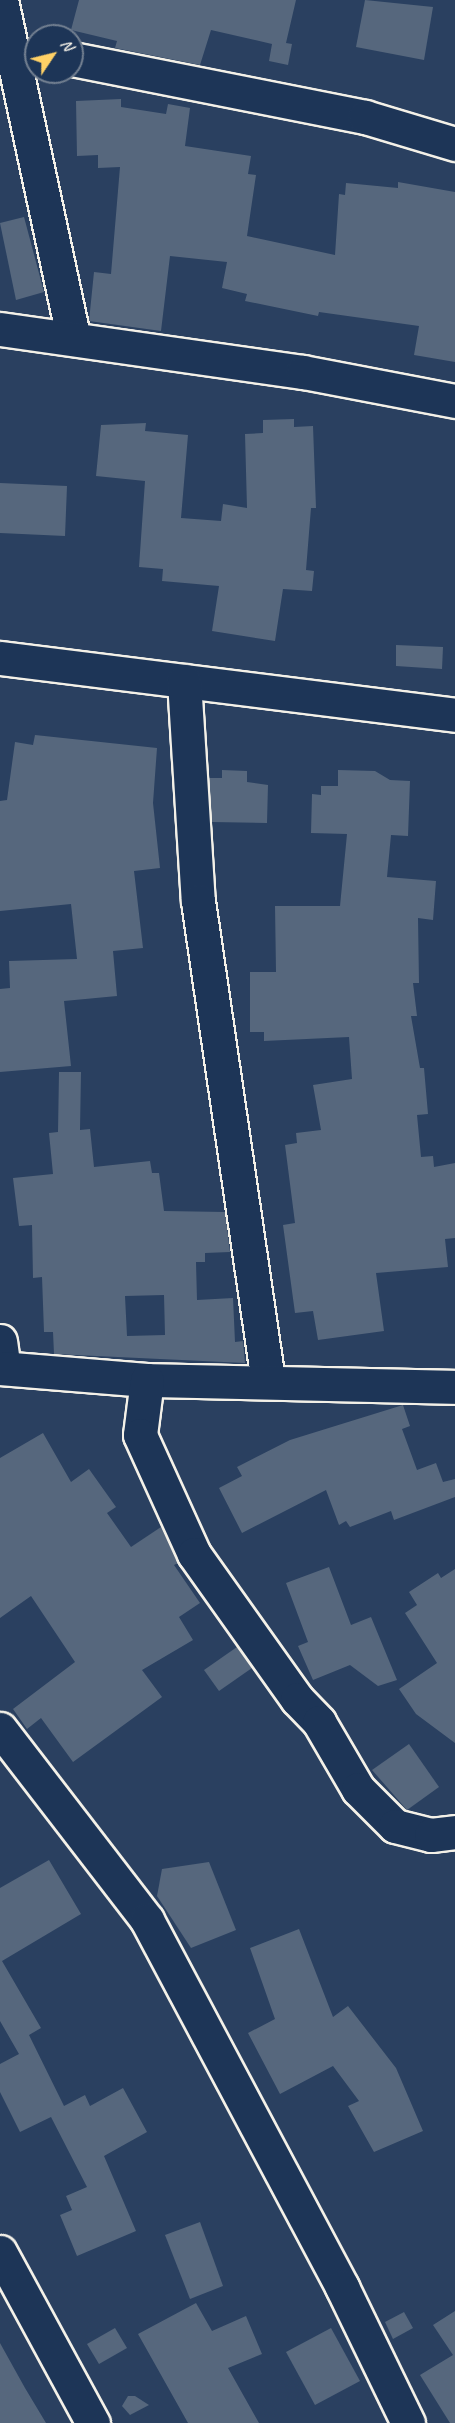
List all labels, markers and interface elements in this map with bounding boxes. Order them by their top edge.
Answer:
north arrow [24,24,84,84]
text: N [56,35,78,55]

